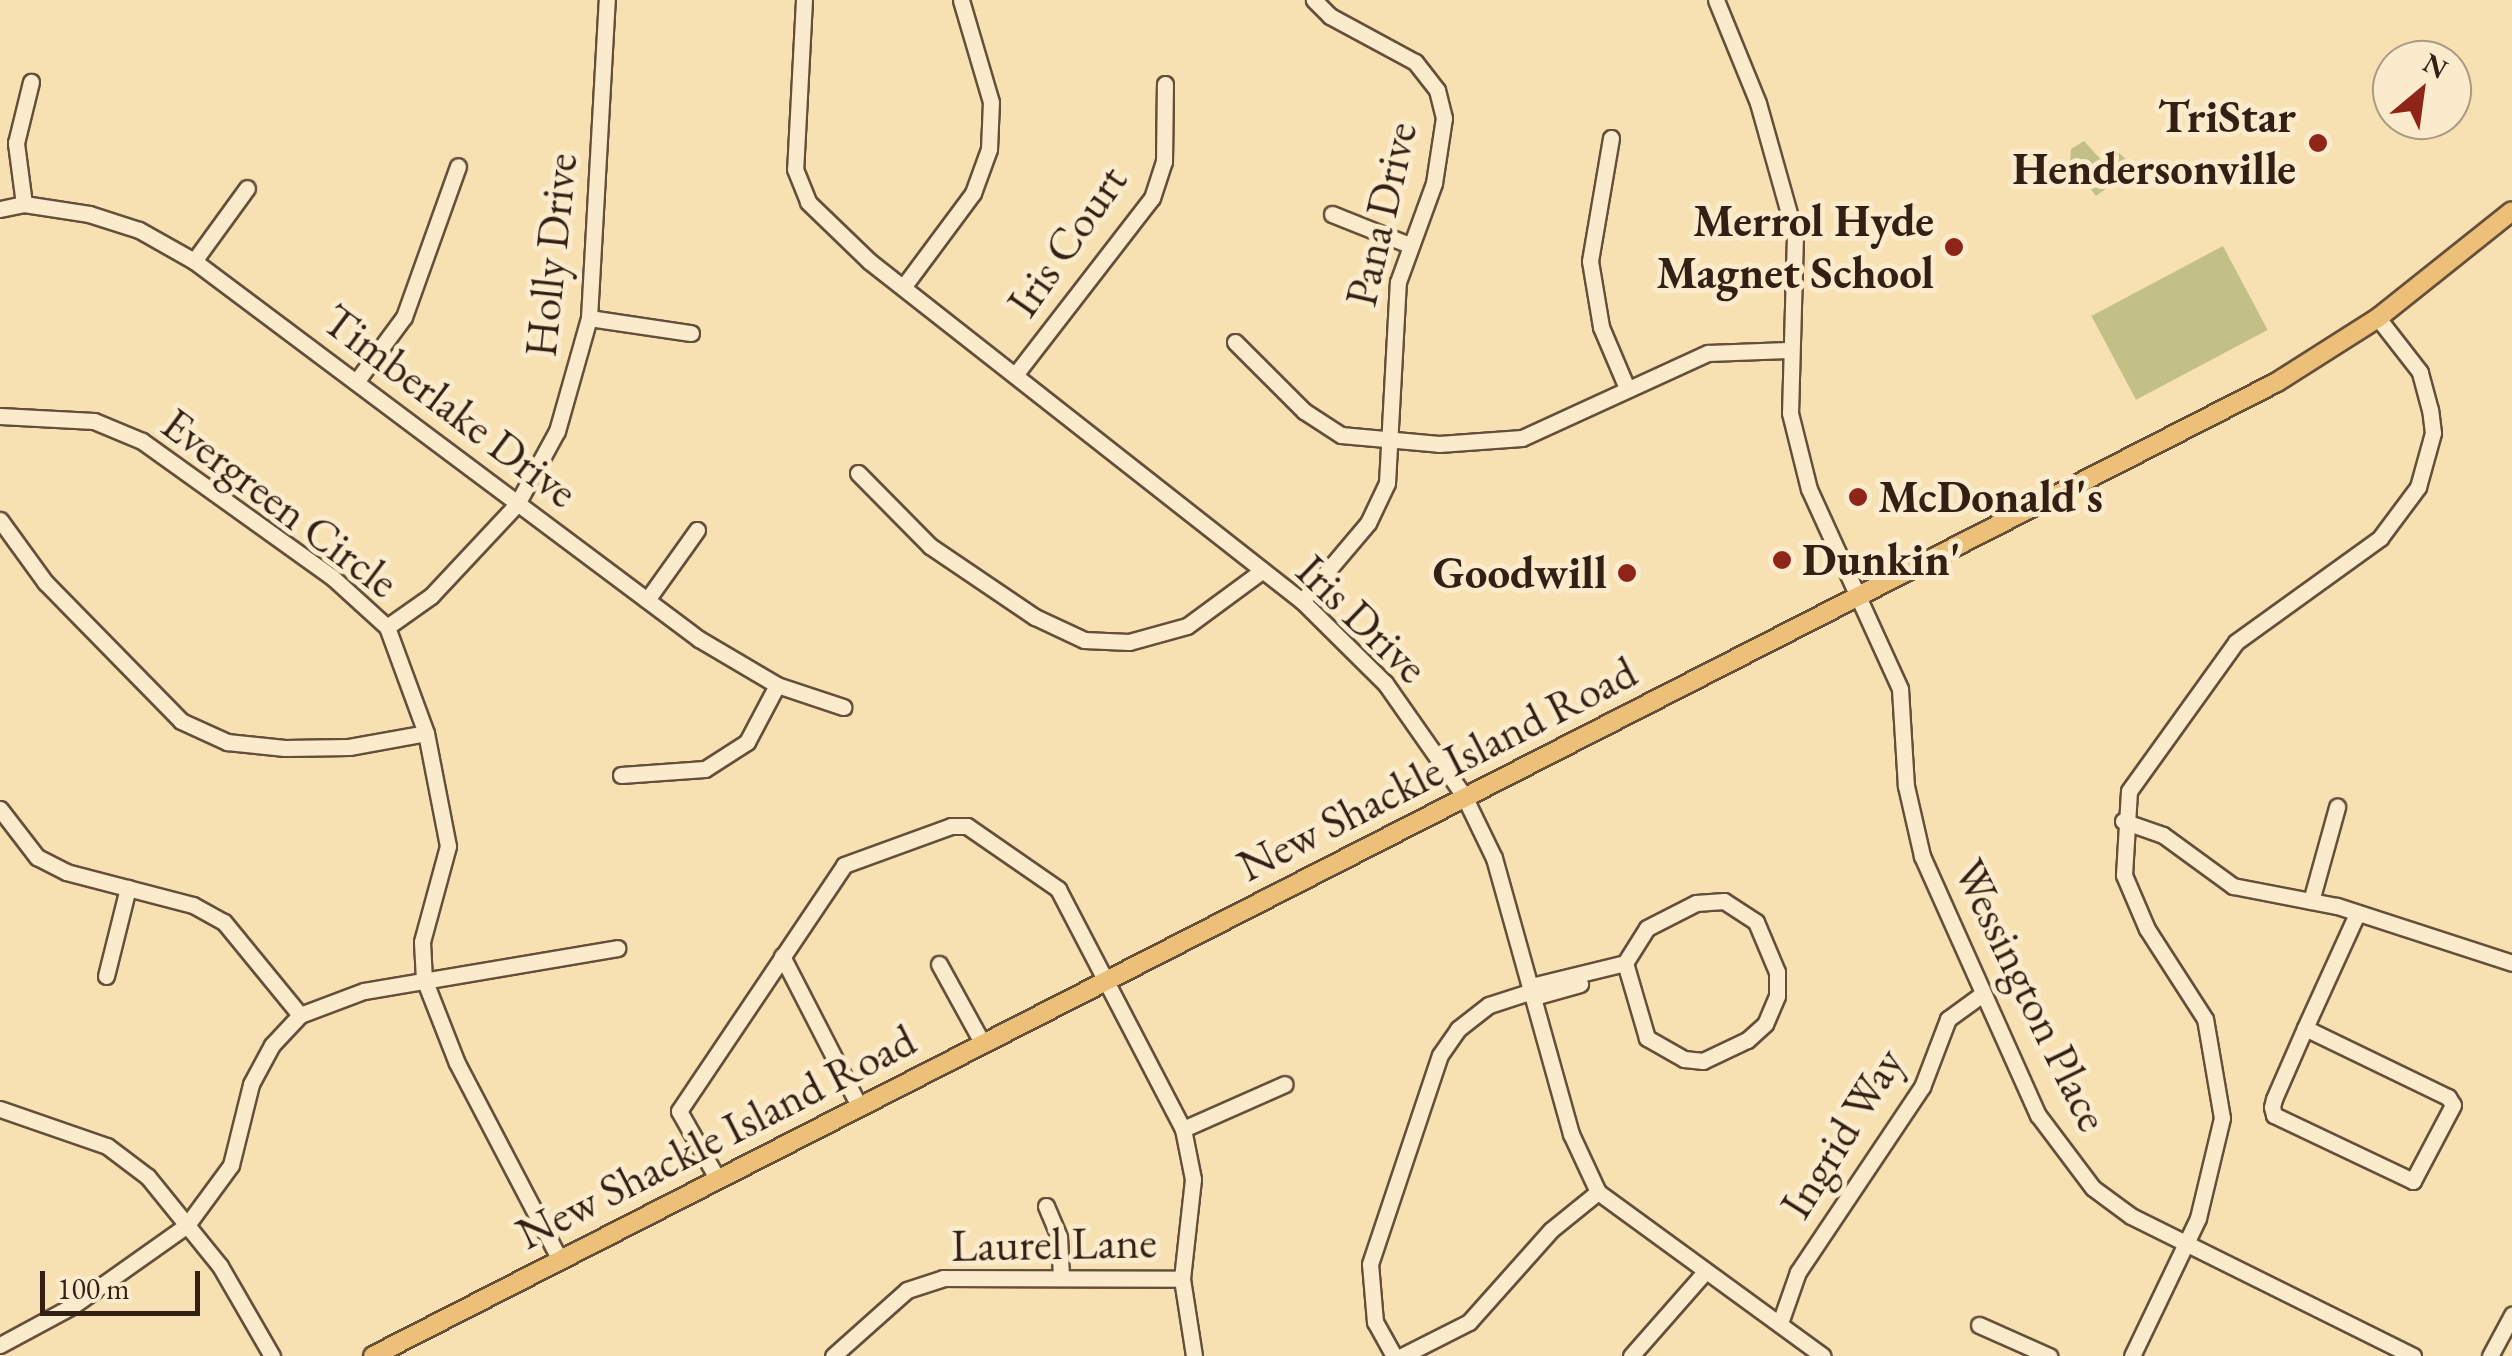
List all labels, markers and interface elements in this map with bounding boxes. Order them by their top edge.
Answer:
north arrow [2372,40,2472,140]
text: N [2417,44,2454,87]
place label: TriStar Hendersonville [2012,90,2296,196]
street label: Pana Drive [1334,117,1428,311]
marker: TriStar Hendersonville [2305,130,2331,156]
street label: Holly Drive [513,150,589,360]
street label: Iris Court [996,155,1138,327]
place label: Merrol Hyde Magnet School [1656,194,1934,300]
marker: Merrol Hyde Magnet School [1943,236,1965,258]
street label: Timberlake Drive [312,293,588,519]
street label: Evergreen Circle [151,397,409,609]
place label: McDonald's [1878,470,2103,524]
marker: McDonald's [1847,486,1869,508]
place label: Dunkin' [1802,533,1961,587]
street label: Iris Drive [1285,544,1439,694]
place label: Goodwill [1432,546,1607,600]
marker: Dunkin' [1771,549,1793,571]
marker: Goodwill [1616,562,1638,584]
street label: New Shackle Island Road [1229,645,1645,893]
street label: Wessington Place [1942,850,2120,1140]
street label: New Shackle Island Road [508,1013,924,1261]
street label: Ingrid Way [1769,1038,1915,1228]
street label: Laurel Lane [951,1215,1157,1273]
scale bar [45,1251,205,1313]
text: 100 m [57,1269,130,1308]

